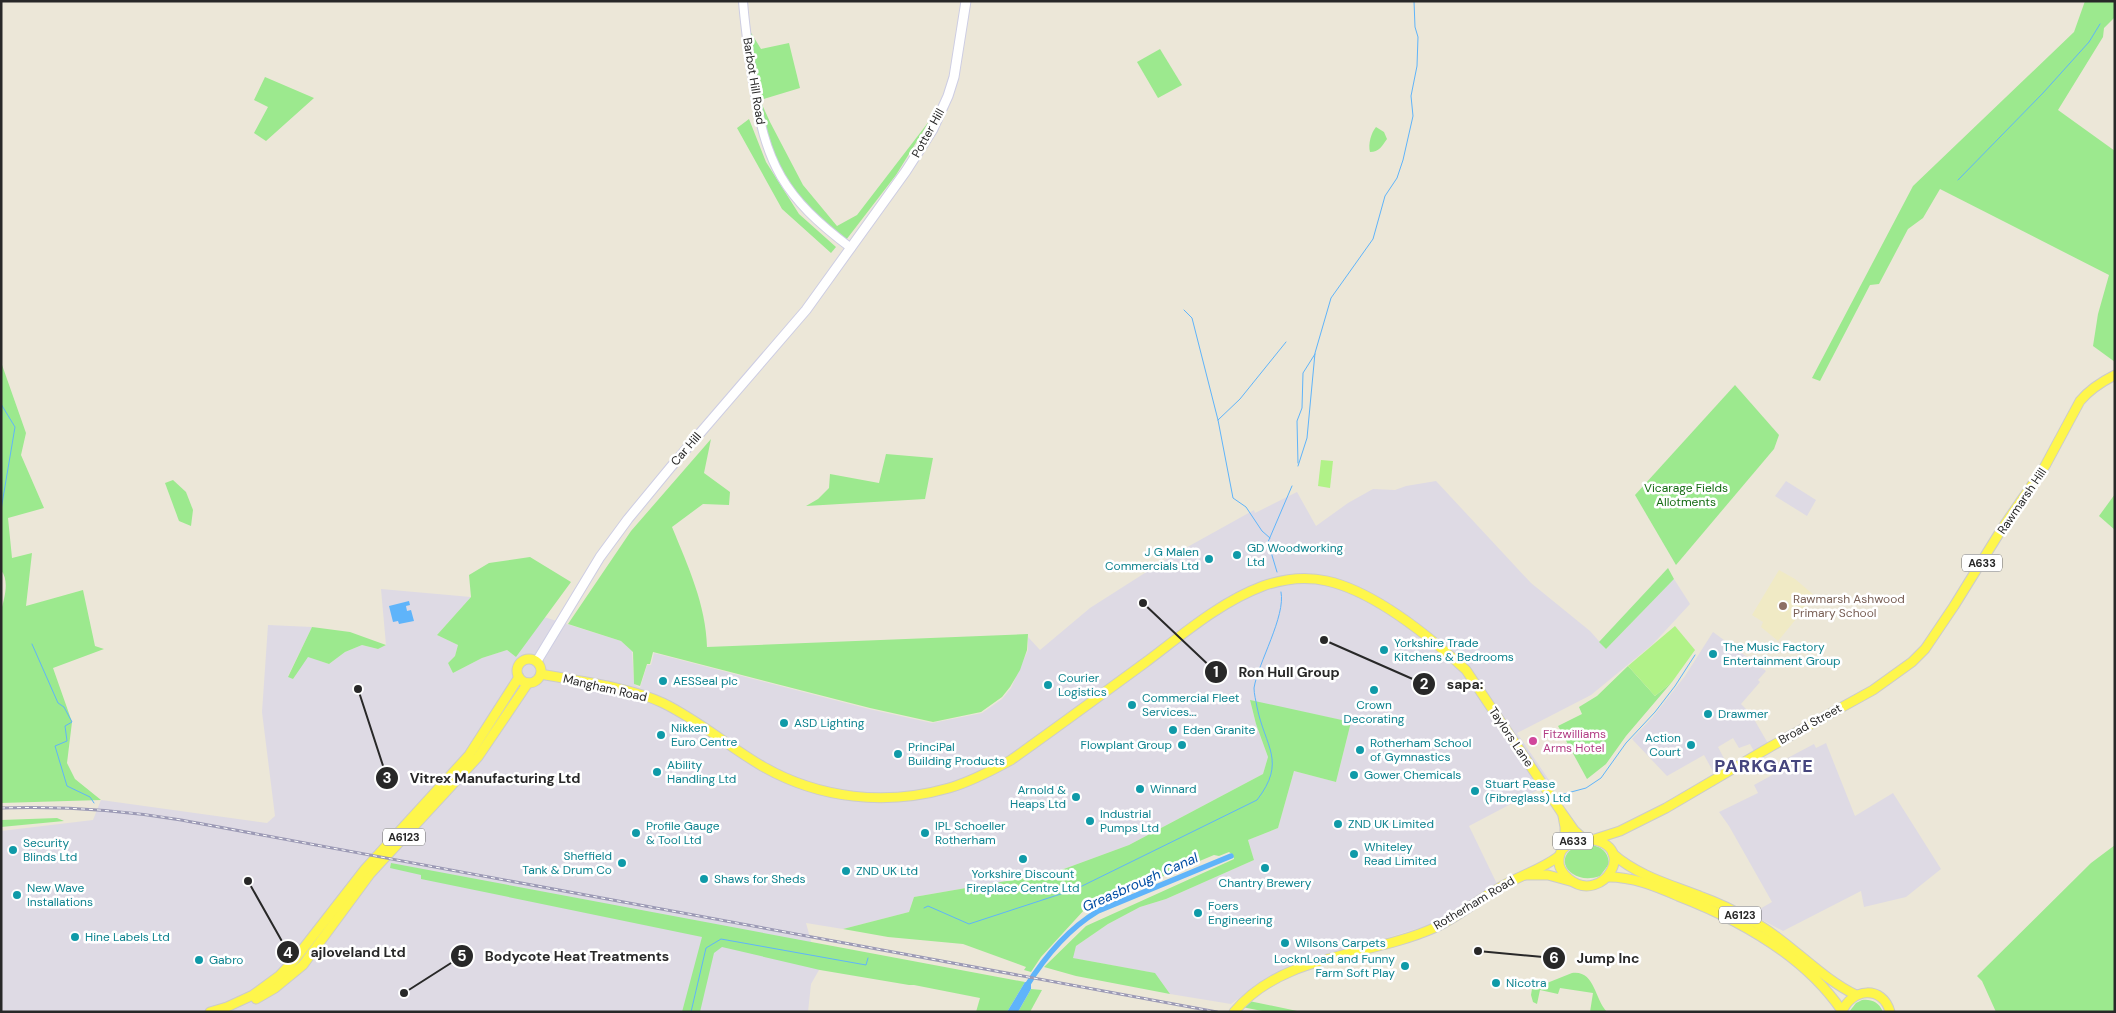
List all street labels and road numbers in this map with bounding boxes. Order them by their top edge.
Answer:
street label: Barbot Hill Road [739,36,769,126]
street label: Potter Hill [908,106,948,160]
street label: Car Hill [667,429,705,469]
street label: Rawmarsh Hill [1994,465,2050,537]
road number: A633 [1962,554,2002,572]
street label: Mangham Road [562,671,648,705]
street label: Broad Street [1776,700,1845,748]
street label: Taylors Lane [1485,704,1537,770]
road number: A6123 [383,829,425,846]
road number: A633 [1553,832,1593,849]
street label: Rotherham Road [1431,873,1517,933]
road number: A6123 [1719,906,1761,924]

